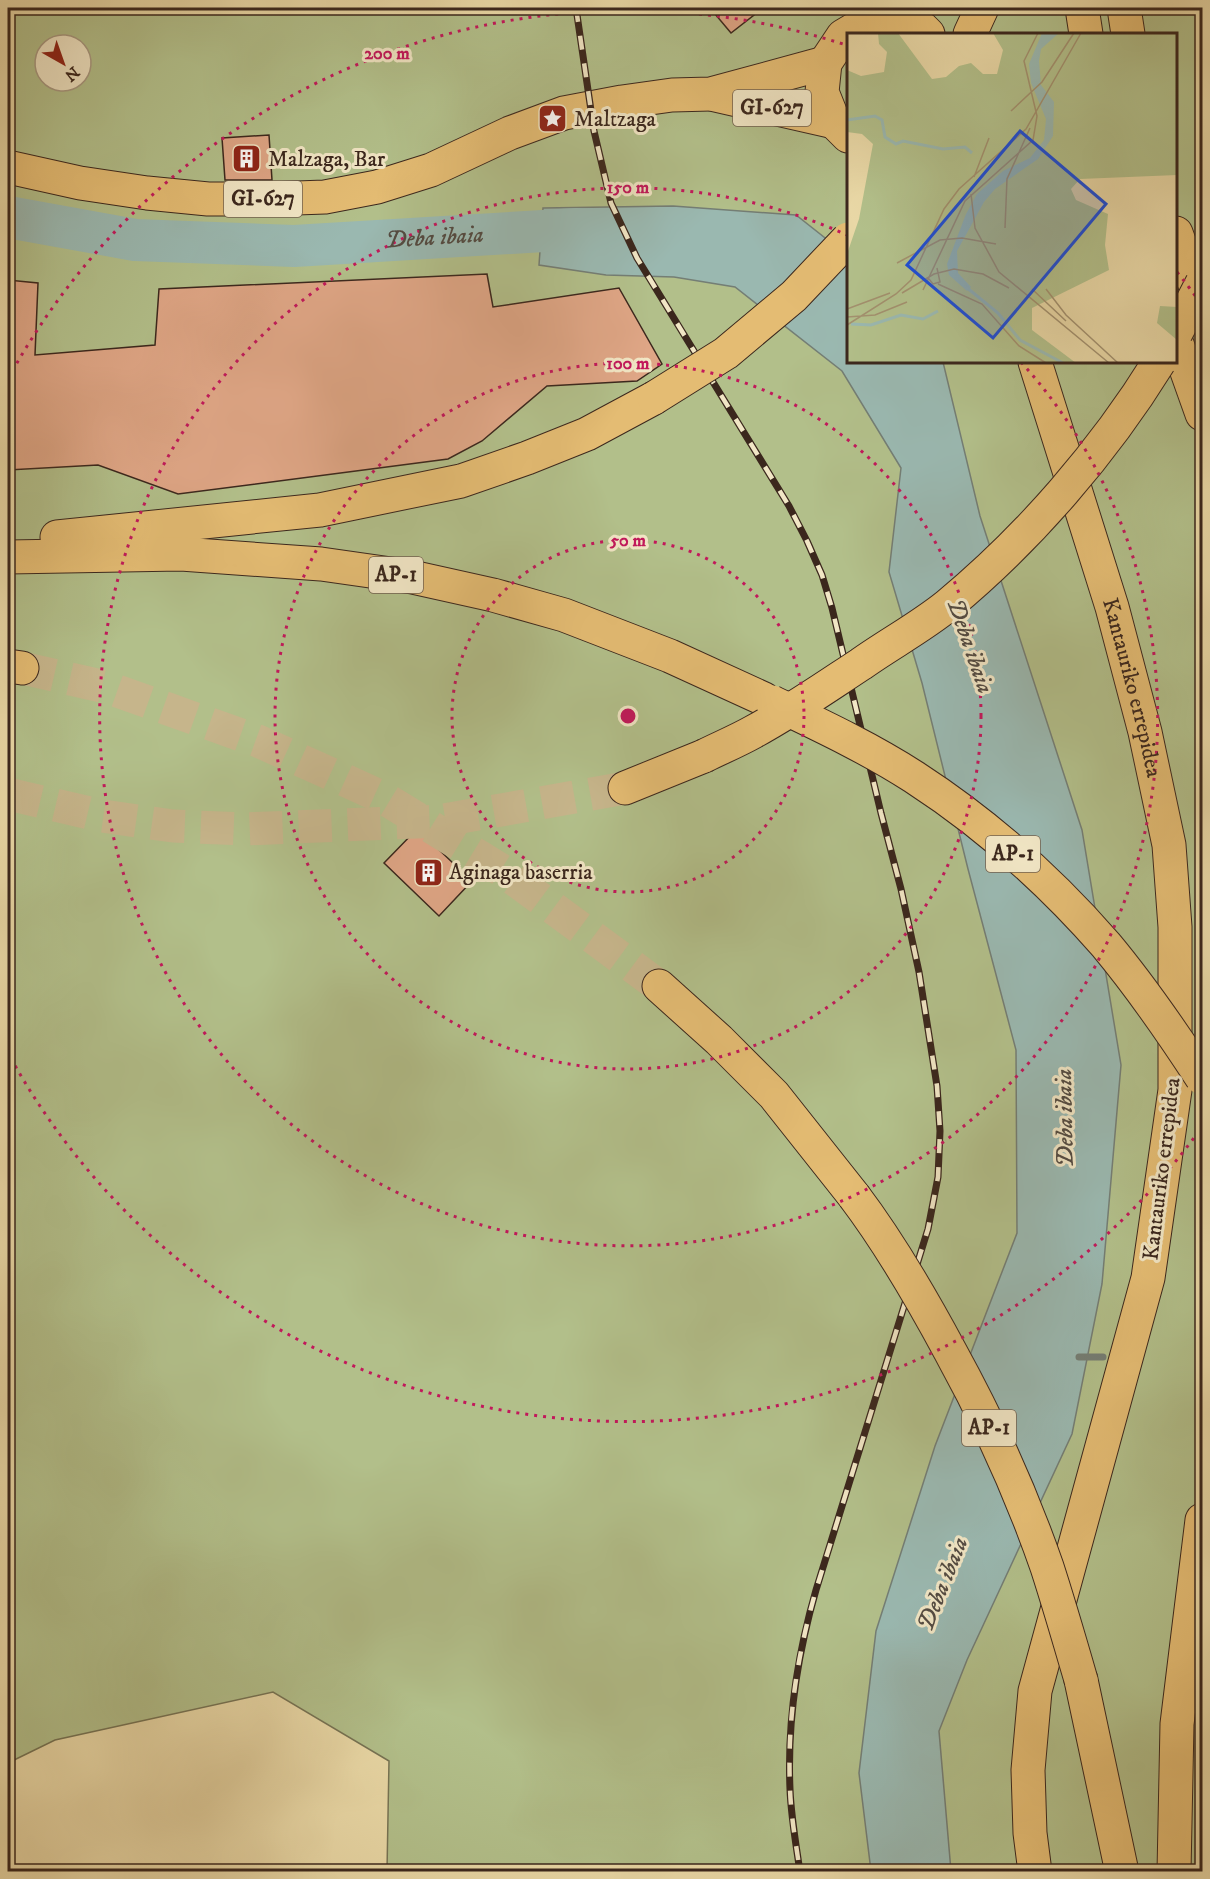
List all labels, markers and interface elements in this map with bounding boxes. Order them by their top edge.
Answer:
north arrow [33,33,93,93]
inset map [847,33,1177,363]
text: 200 m [364,43,410,65]
text: N [61,62,83,86]
road number: GI-627 [733,90,811,126]
place icon: Maltzaga [537,103,569,135]
place label: Maltzaga [574,106,657,133]
building icon: Malzaga, Bar [231,143,263,175]
place label: Malzaga, Bar [268,146,386,173]
text: 150 m [607,177,650,199]
road number: GI-627 [224,181,302,217]
water label: Deba ibaia [384,220,485,255]
text: 100 m [606,353,650,375]
text: 50 m [609,530,646,552]
road number: AP-1 [369,557,423,593]
water label: Deba ibaia [940,595,1000,697]
street label: Kantauriko errepidea [1096,595,1168,780]
centre of rings [618,706,638,726]
road number: AP-1 [986,836,1040,872]
building icon: Aginaga baserria [412,856,444,888]
place label: Aginaga baserria [449,859,593,886]
water label: Deba ibaia [1049,1068,1081,1168]
street label: Kantauriko errepidea [1137,1075,1187,1262]
road number: AP-1 [962,1410,1016,1446]
water label: Deba ibaia [911,1533,975,1635]

